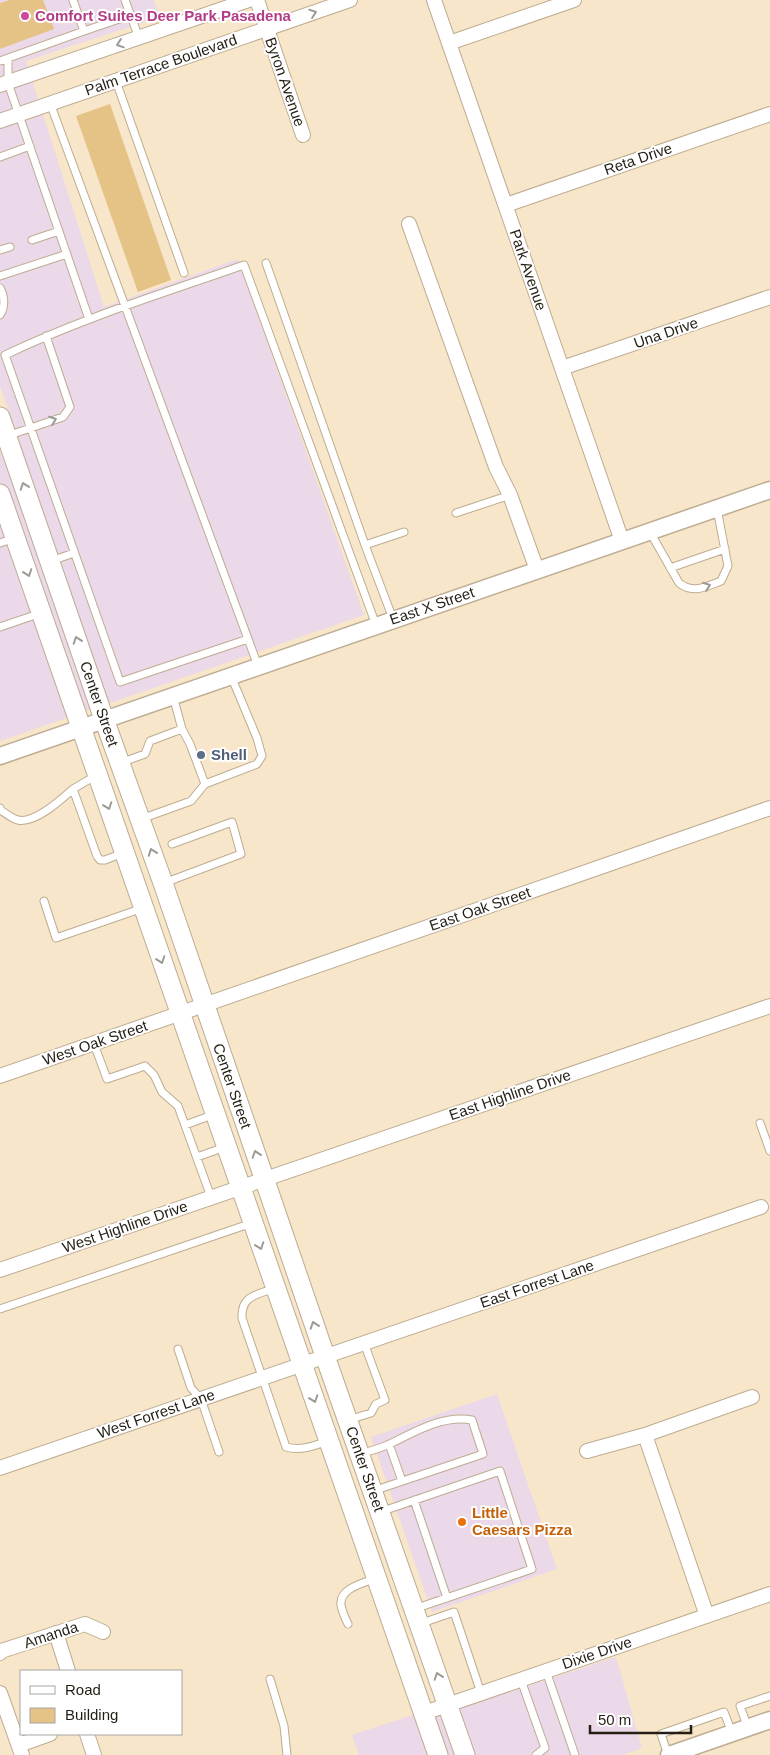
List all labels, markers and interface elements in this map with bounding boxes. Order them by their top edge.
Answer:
place label: Comfort Suites Deer Park Pasadena [35,7,292,24]
one-way arrow [308,9,316,19]
marker: Comfort Suites Deer Park Pasadena [19,10,31,22]
street label: Palm Terrace Boulevard [83,30,239,99]
street label: Byron Avenue [262,35,309,129]
one-way arrow [116,38,125,48]
street label: Reta Drive [602,139,674,178]
street label: Park Avenue [507,227,550,313]
street label: Una Drive [632,314,700,351]
one-way arrow [48,416,56,426]
one-way arrow [20,483,30,491]
one-way arrow [22,568,32,577]
one-way arrow [703,582,711,592]
street label: East X Street [387,583,477,628]
one-way arrow [72,636,82,645]
street label: Center Street [77,659,122,750]
place label: Shell [211,746,247,763]
marker: Shell [195,749,207,761]
one-way arrow [102,802,112,810]
one-way arrow [148,848,158,856]
street label: East Oak Street [427,883,533,934]
one-way arrow [155,955,165,964]
street label: West Oak Street [40,1016,150,1068]
street label: Center Street [210,1041,255,1132]
street label: East Highline Drive [447,1066,573,1123]
one-way arrow [252,1151,262,1159]
street label: West Highline Drive [60,1197,190,1256]
one-way arrow [254,1241,264,1249]
street label: East Forrest Lane [478,1256,596,1311]
one-way arrow [310,1321,320,1329]
street label: West Forrest Lane [95,1385,217,1442]
one-way arrow [308,1394,318,1403]
street label: Center Street [343,1424,388,1515]
place label: Little Caesars Pizza [472,1504,573,1538]
marker: Little Caesars Pizza [456,1516,468,1528]
street label: Amanda [22,1618,81,1651]
street label: Dixie Drive [560,1633,634,1672]
legend [20,1670,182,1735]
one-way arrow [433,1672,443,1681]
text: Road [65,1681,101,1698]
scale bar [590,1702,691,1734]
text: Building [65,1706,118,1723]
text: 50 m [598,1711,631,1728]

